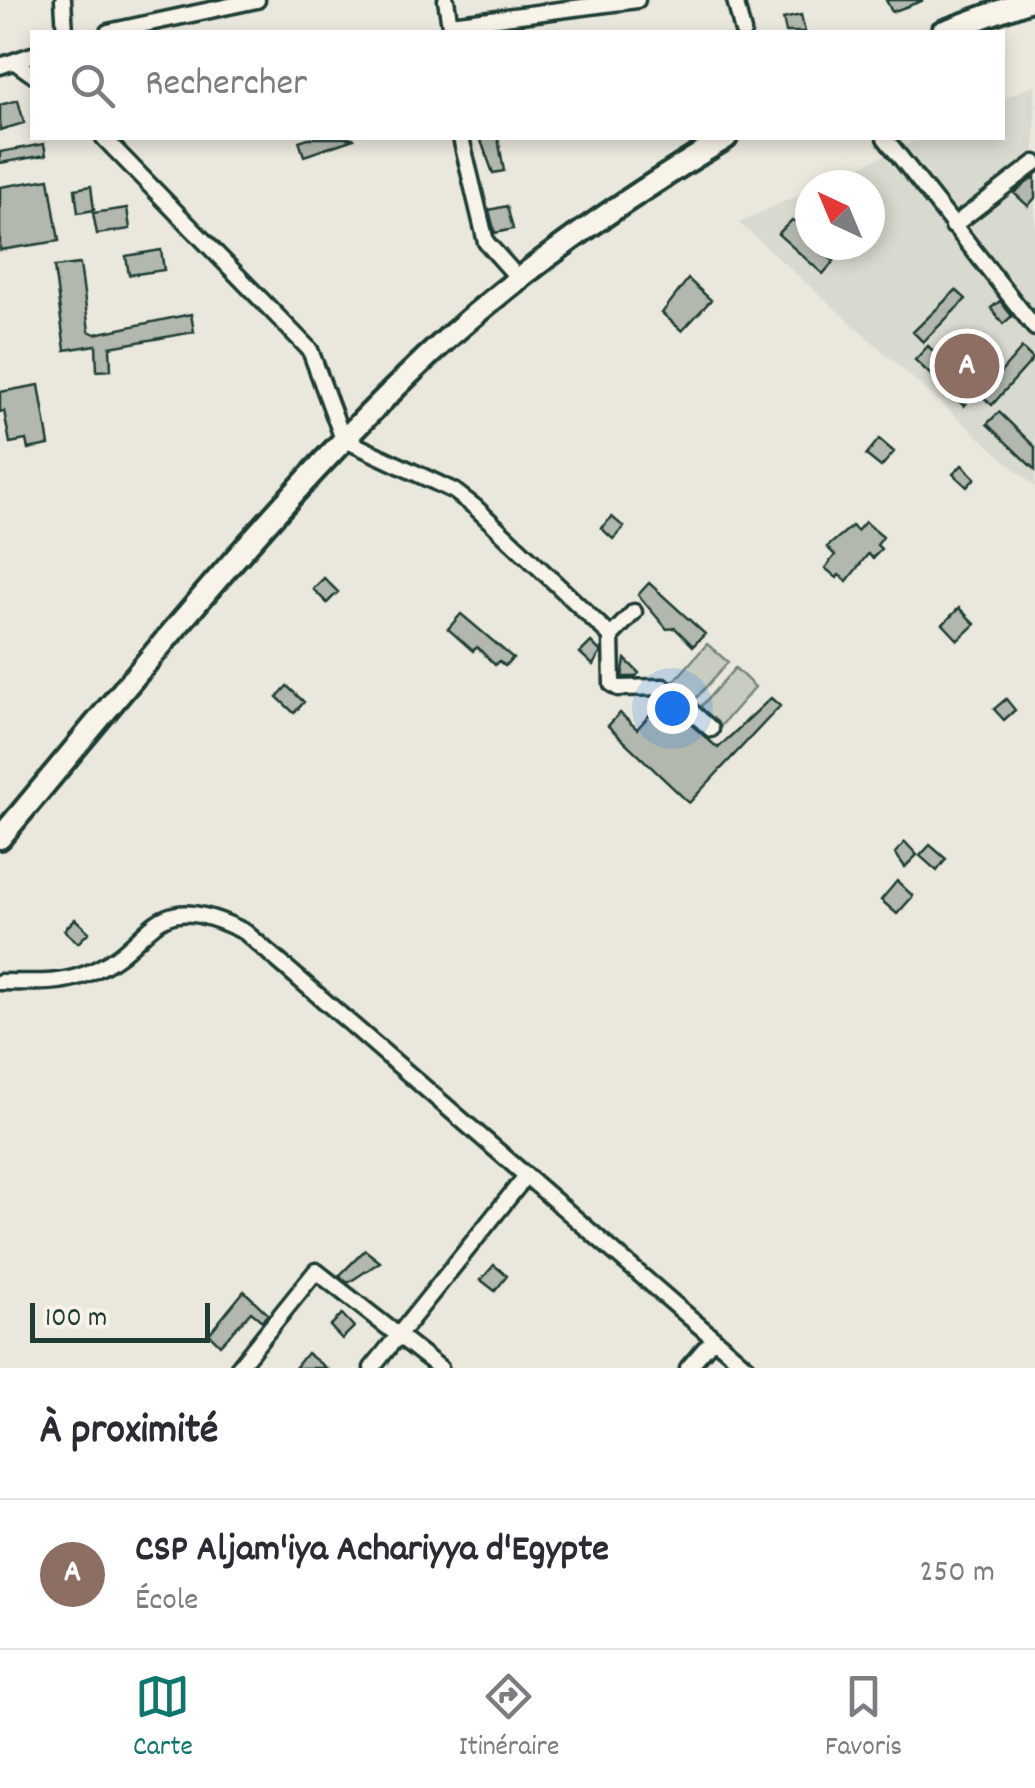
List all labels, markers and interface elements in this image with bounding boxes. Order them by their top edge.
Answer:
search box [30,30,1005,140]
icon: search [65,58,120,113]
text: Rechercher [145,58,307,113]
north arrow [795,170,885,260]
pin: A [934,328,1000,404]
your location [647,683,698,734]
scale bar [30,1298,210,1342]
text: 100 m [45,1300,107,1340]
text: À proximité [40,1403,218,1463]
text: CSP Aljam'iya Achariyya d'Egypte [135,1524,609,1579]
text: A [64,1551,81,1597]
text: 250 m [919,1551,995,1597]
text: École [135,1579,198,1625]
tab: Carte [133,1669,193,1769]
tab: Itinéraire [459,1669,559,1769]
tab: Favoris [825,1669,902,1769]

